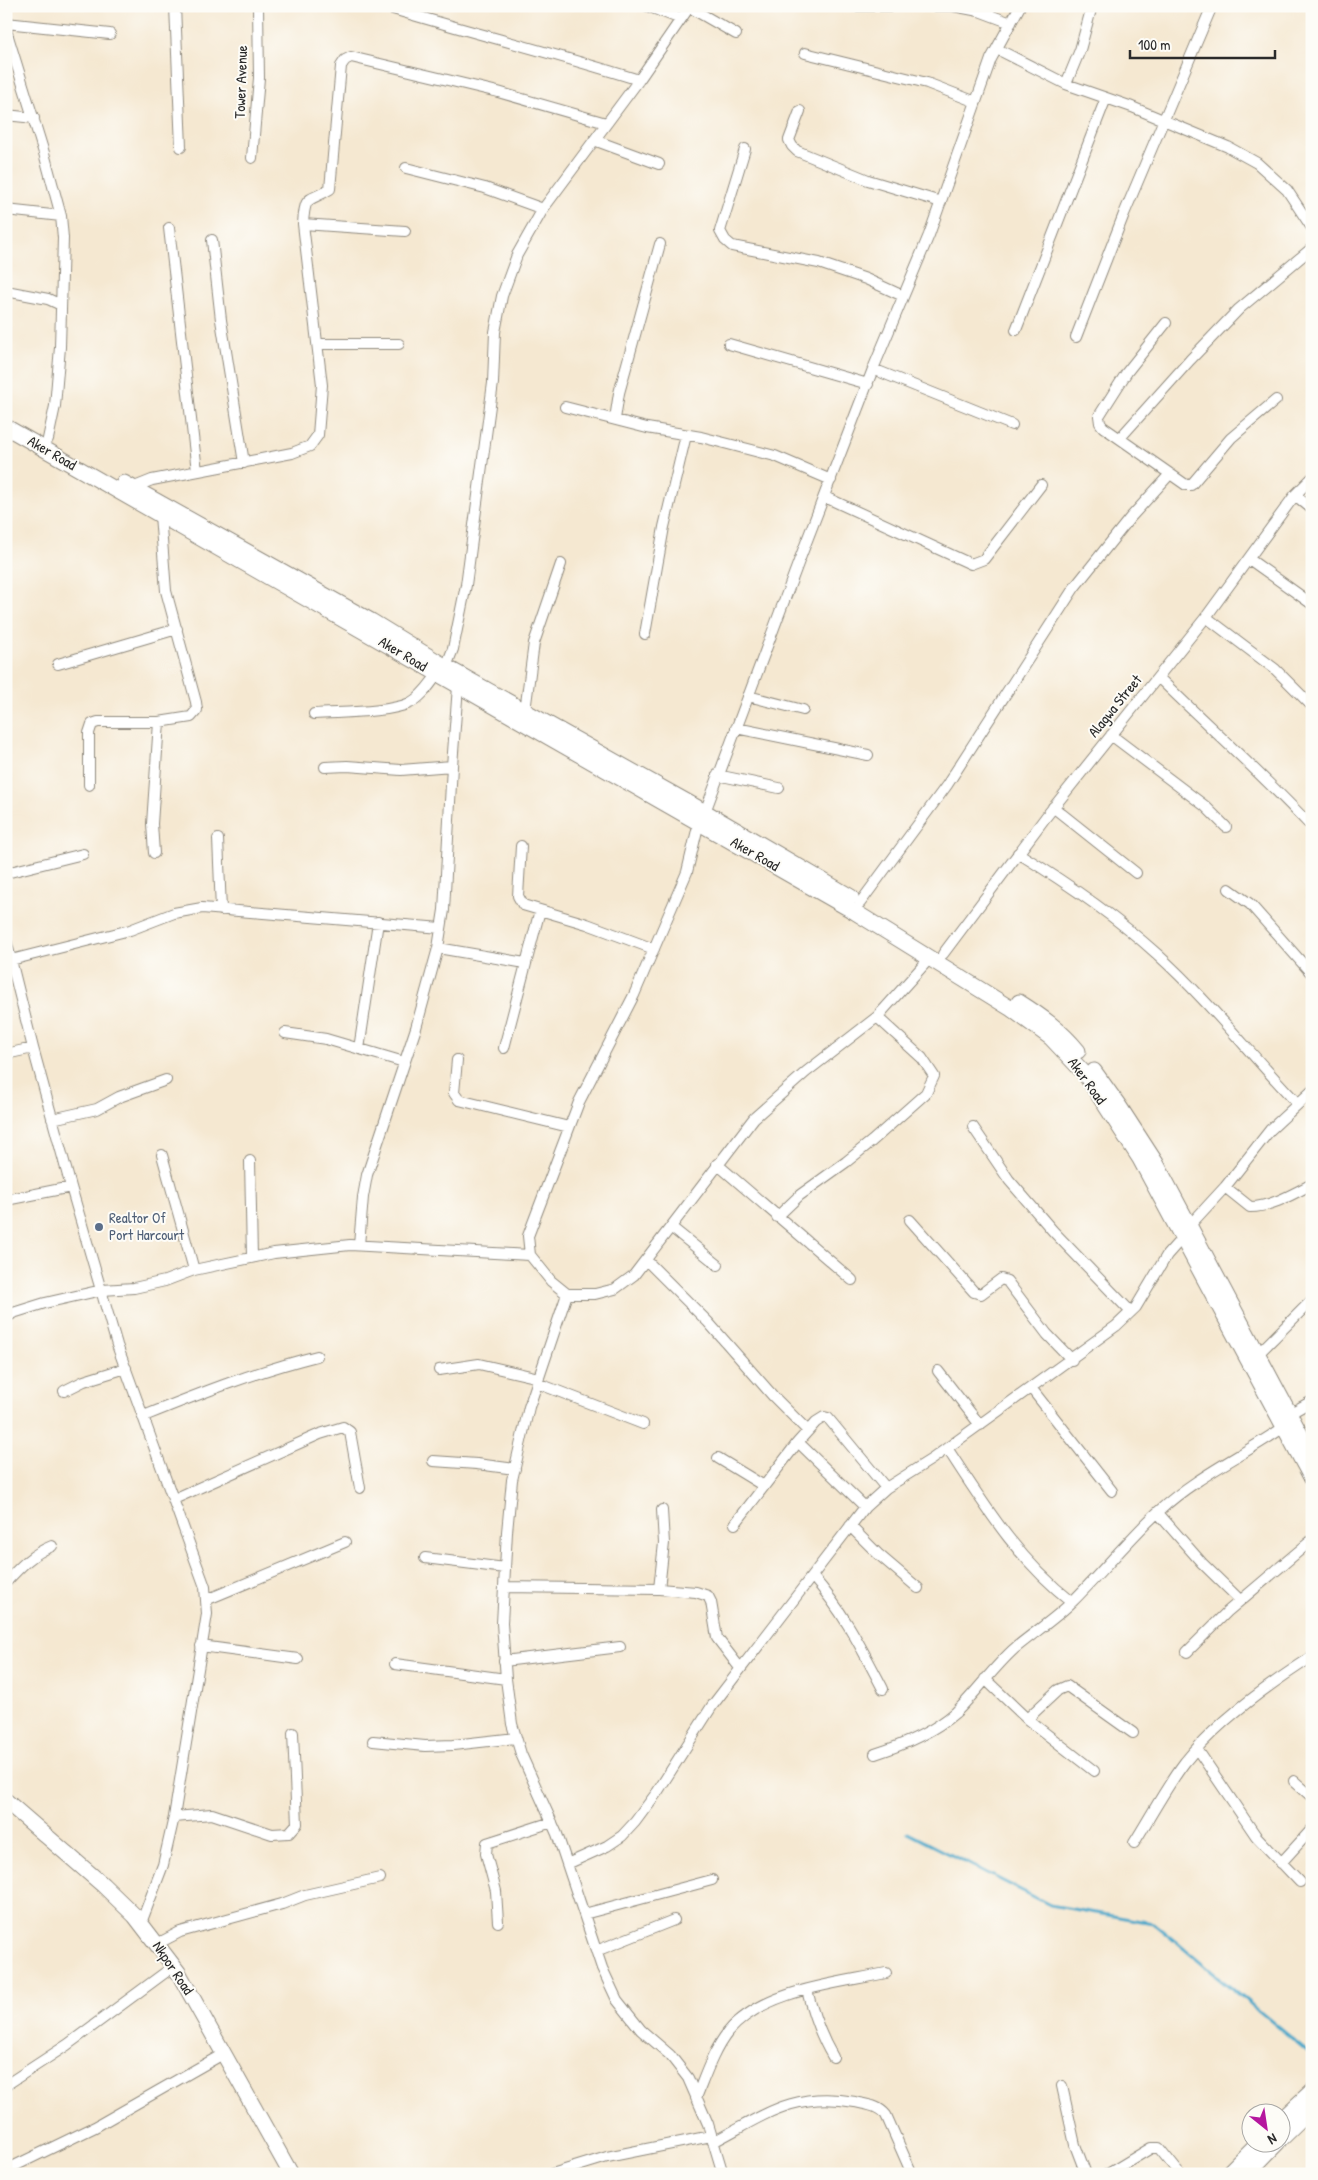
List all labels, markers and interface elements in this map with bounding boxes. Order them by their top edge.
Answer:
scale bar [1130,28,1276,60]
text: 100 m [1138,34,1171,55]
street label: Tower Avenue [229,45,252,119]
street label: Aker Road [24,430,81,475]
street label: Aker Road [375,631,432,676]
street label: Alagwa Street [1083,669,1147,741]
street label: Aker Road [727,831,784,876]
street label: Aker Road [1063,1053,1112,1109]
place label: Realtor Of Port Harcourt [109,1207,185,1245]
marker: Realtor Of Port Harcourt [93,1221,105,1233]
street label: Nkpor Road [148,1937,199,1999]
north arrow [1240,2102,1290,2152]
text: N [1264,2130,1281,2150]

